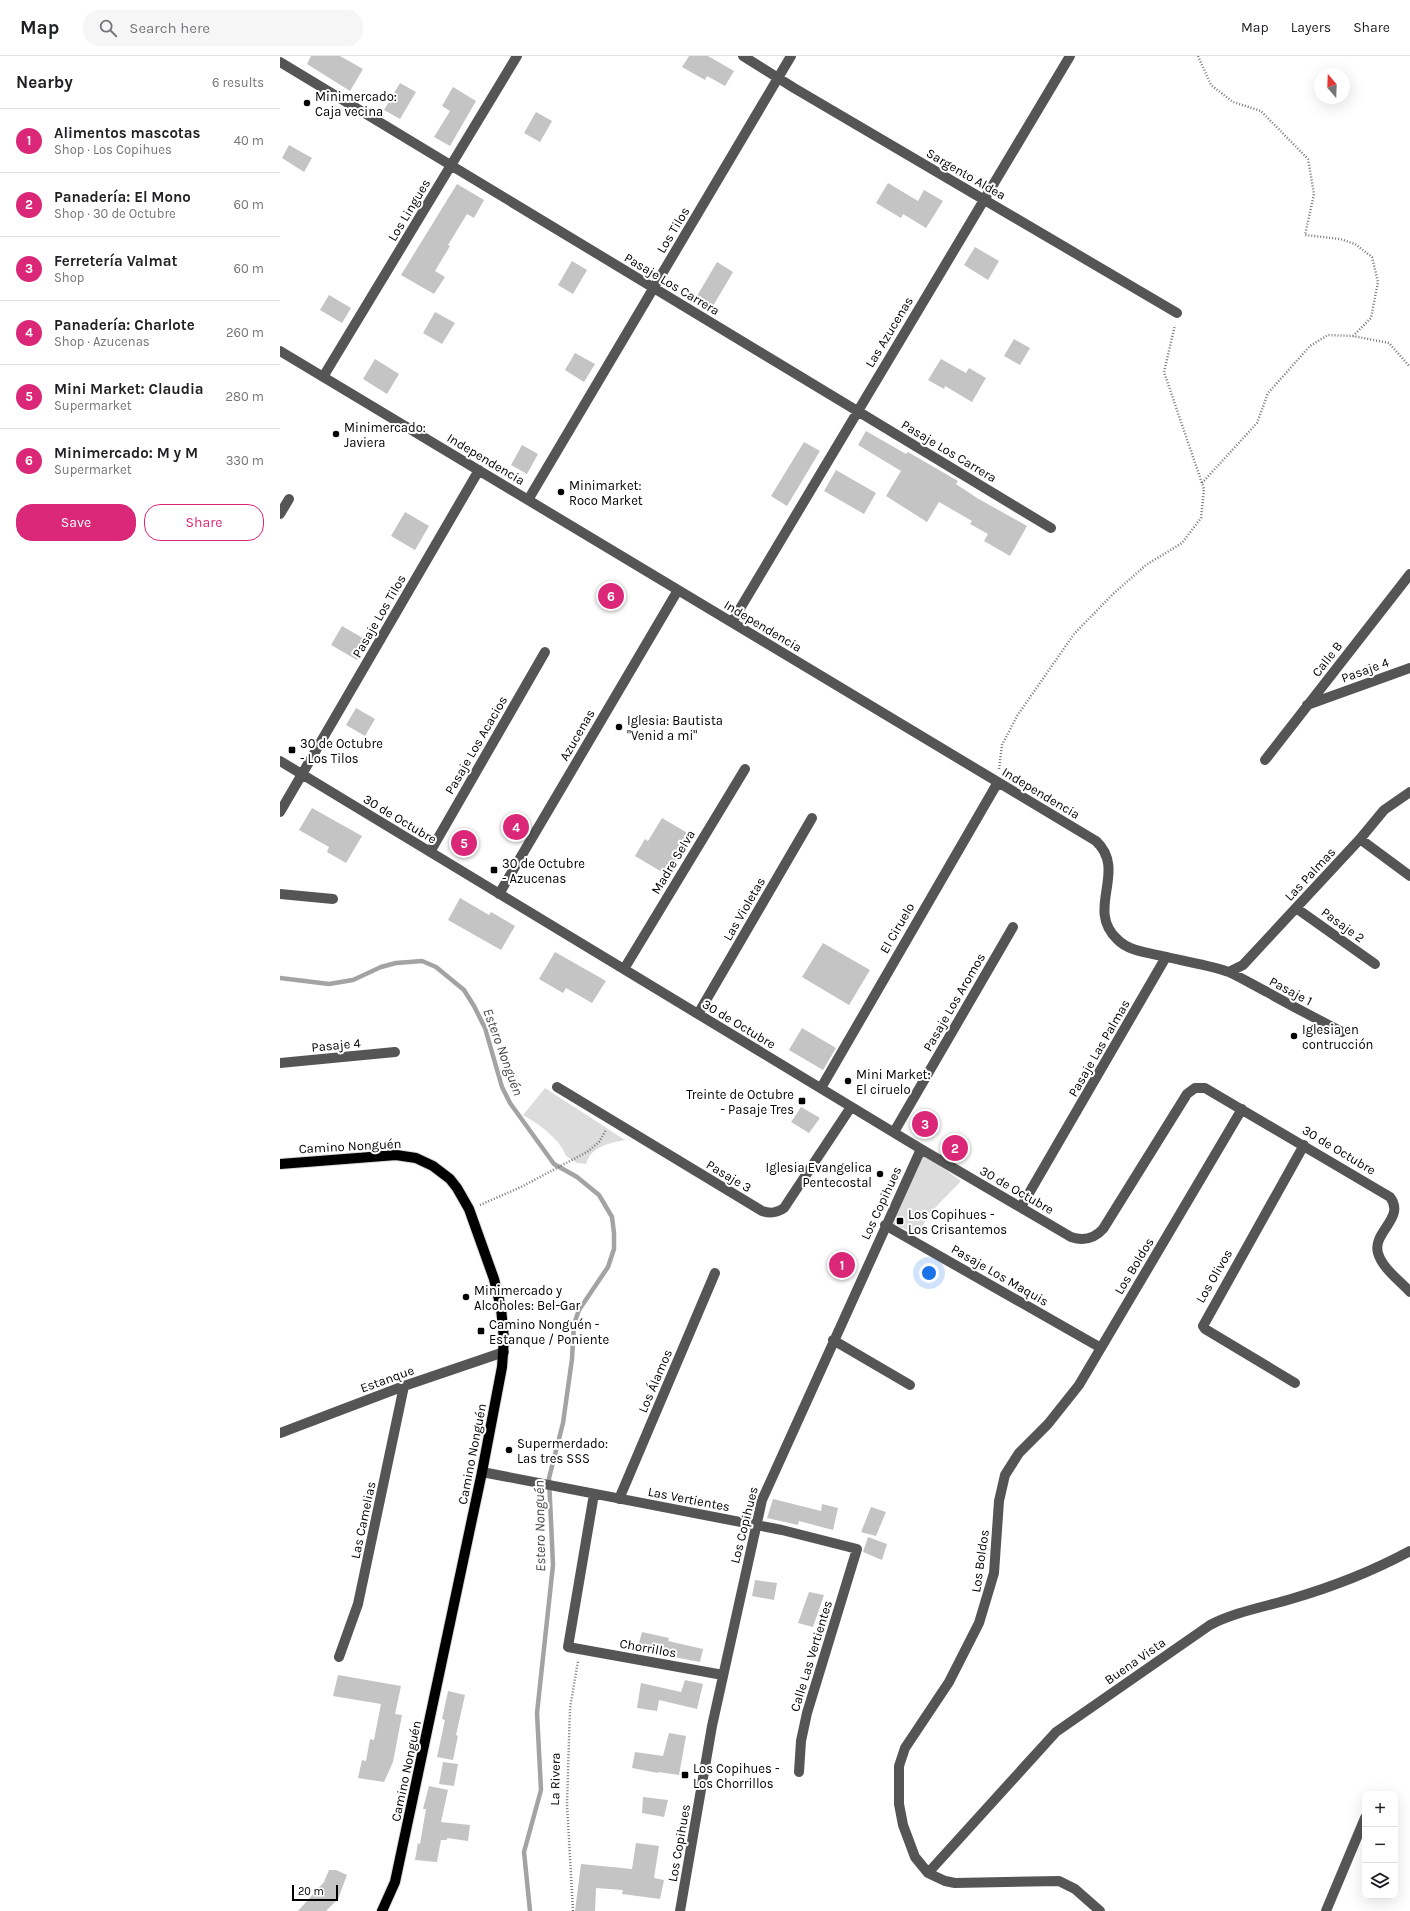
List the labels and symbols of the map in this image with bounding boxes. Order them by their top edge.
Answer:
north arrow [1314,68,1350,104]
place label: Minimercado: Caja vecina [315,89,397,119]
marker: Minimercado: Caja vecina [302,98,312,108]
street label: Sargento Aldea [924,145,1008,203]
street label: Los Lingues [385,176,433,244]
street label: Los Tilos [653,204,693,256]
street label: Pasaje Los Carrera [622,250,722,318]
street label: Las Azucenas [862,294,916,370]
street label: Pasaje Los Carrera [899,417,999,485]
place label: Minimercado: Javiera [344,420,426,450]
marker: Minimercado: Javiera [331,429,341,439]
street label: Independencia [444,430,528,488]
place label: Minimarket: Roco Market [569,478,643,508]
marker: Minimarket: Roco Market [556,487,566,497]
street label: Pasaje Los Tilos [349,572,409,660]
pin: 6 [598,581,624,611]
street label: Independencia [721,597,805,655]
street label: Calle B [1309,639,1345,679]
street label: Pasaje 4 [1339,654,1391,686]
street label: Pasaje Los Acacios [442,693,510,797]
street label: Azucenas [556,707,598,763]
place label: Iglesia: Bautista "Venid a mi" [627,713,723,743]
marker: Iglesia: Bautista "Venid a mi" [614,722,624,732]
place label: 30 de Octubre - Los Tilos [300,736,383,766]
marker: 30 de Octubre - Los Tilos [287,745,297,755]
street label: Independencia [999,764,1083,822]
street label: 30 de Octubre [361,791,440,847]
pin: 4 [503,812,529,842]
street label: Madre Selva [648,827,698,897]
pin: 5 [451,828,477,858]
street label: Las Palmas [1282,844,1339,904]
place label: 30 de Octubre - Azucenas [502,856,585,886]
marker: 30 de Octubre - Azucenas [489,865,499,875]
street label: Las Violetas [720,875,768,943]
street label: El Ciruelo [877,900,917,956]
street label: Pasaje 2 [1318,904,1368,946]
street label: Pasaje Los Aromos [920,950,988,1054]
street label: Pasaje 1 [1267,973,1315,1009]
street label: 30 de Octubre [700,996,779,1052]
street label: Pasaje Las Palmas [1065,997,1133,1099]
water label: Estero Nonguén [479,1006,527,1098]
place label: Iglesia en contrucción [1302,1022,1373,1052]
marker: Iglesia en contrucción [1289,1031,1299,1041]
street label: Pasaje 4 [311,1035,361,1055]
place label: Mini Market: El ciruelo [856,1067,930,1097]
marker: Mini Market: El ciruelo [843,1076,853,1086]
place label: Treinte de Octubre - Pasaje Tres [686,1087,794,1117]
marker: Treinte de Octubre - Pasaje Tres [797,1096,807,1106]
pin: 3 [912,1109,938,1139]
street label: 30 de Octubre [1300,1122,1379,1178]
pin: 2 [942,1133,968,1163]
street label: Camino Nonguén [298,1136,402,1156]
street label: Pasaje 3 [704,1157,754,1195]
place label: Iglesia Evangelica Pentecostal [766,1160,872,1190]
street label: 30 de Octubre [977,1163,1057,1217]
street label: Los Copihues [858,1164,905,1242]
marker: Iglesia Evangelica Pentecostal [875,1169,885,1179]
place label: Los Copihues - Los Crisantemos [908,1207,1007,1237]
marker: Los Copihues - Los Crisantemos [895,1216,905,1226]
street label: Los Boldos [1111,1235,1157,1297]
street label: Pasaje Los Maquis [948,1241,1051,1310]
street label: Los Olivos [1193,1246,1235,1306]
pin: 1 [829,1250,855,1280]
your location [919,1263,939,1283]
place label: Minimercado y Alcoholes: Bel-Gar [474,1283,581,1313]
marker: Minimercado y Alcoholes: Bel-Gar [461,1292,471,1302]
place label: Camino Nonguén - Estanque / Poniente [489,1317,609,1348]
marker: Camino Nonguén - Estanque / Poniente [476,1326,486,1336]
street label: Los Álamos [633,1346,675,1415]
street label: Estanque [358,1362,417,1397]
street label: Camino Nonguén [455,1402,489,1506]
place label: Supermerdado: Las tres SSS [517,1436,608,1466]
marker: Supermerdado: Las tres SSS [504,1445,514,1455]
street label: Las Camelias [347,1480,379,1560]
water label: Estero Nonguén [531,1480,549,1572]
street label: Las Vertientes [647,1484,731,1514]
street label: Los Copihues [727,1485,761,1565]
street label: Los Boldos [968,1528,992,1594]
street label: Calle Las Vertientes [787,1599,835,1713]
street label: Buena Vista [1102,1635,1168,1687]
street label: Chorrillos [618,1636,678,1660]
street label: Camino Nonguén [388,1719,424,1823]
street label: La Rivera [547,1752,563,1806]
place label: Los Copihues - Los Chorrillos [693,1761,780,1791]
marker: Los Copihues - Los Chorrillos [680,1770,690,1780]
street label: Los Copihues [665,1803,693,1883]
scale bar [292,1883,338,1902]

